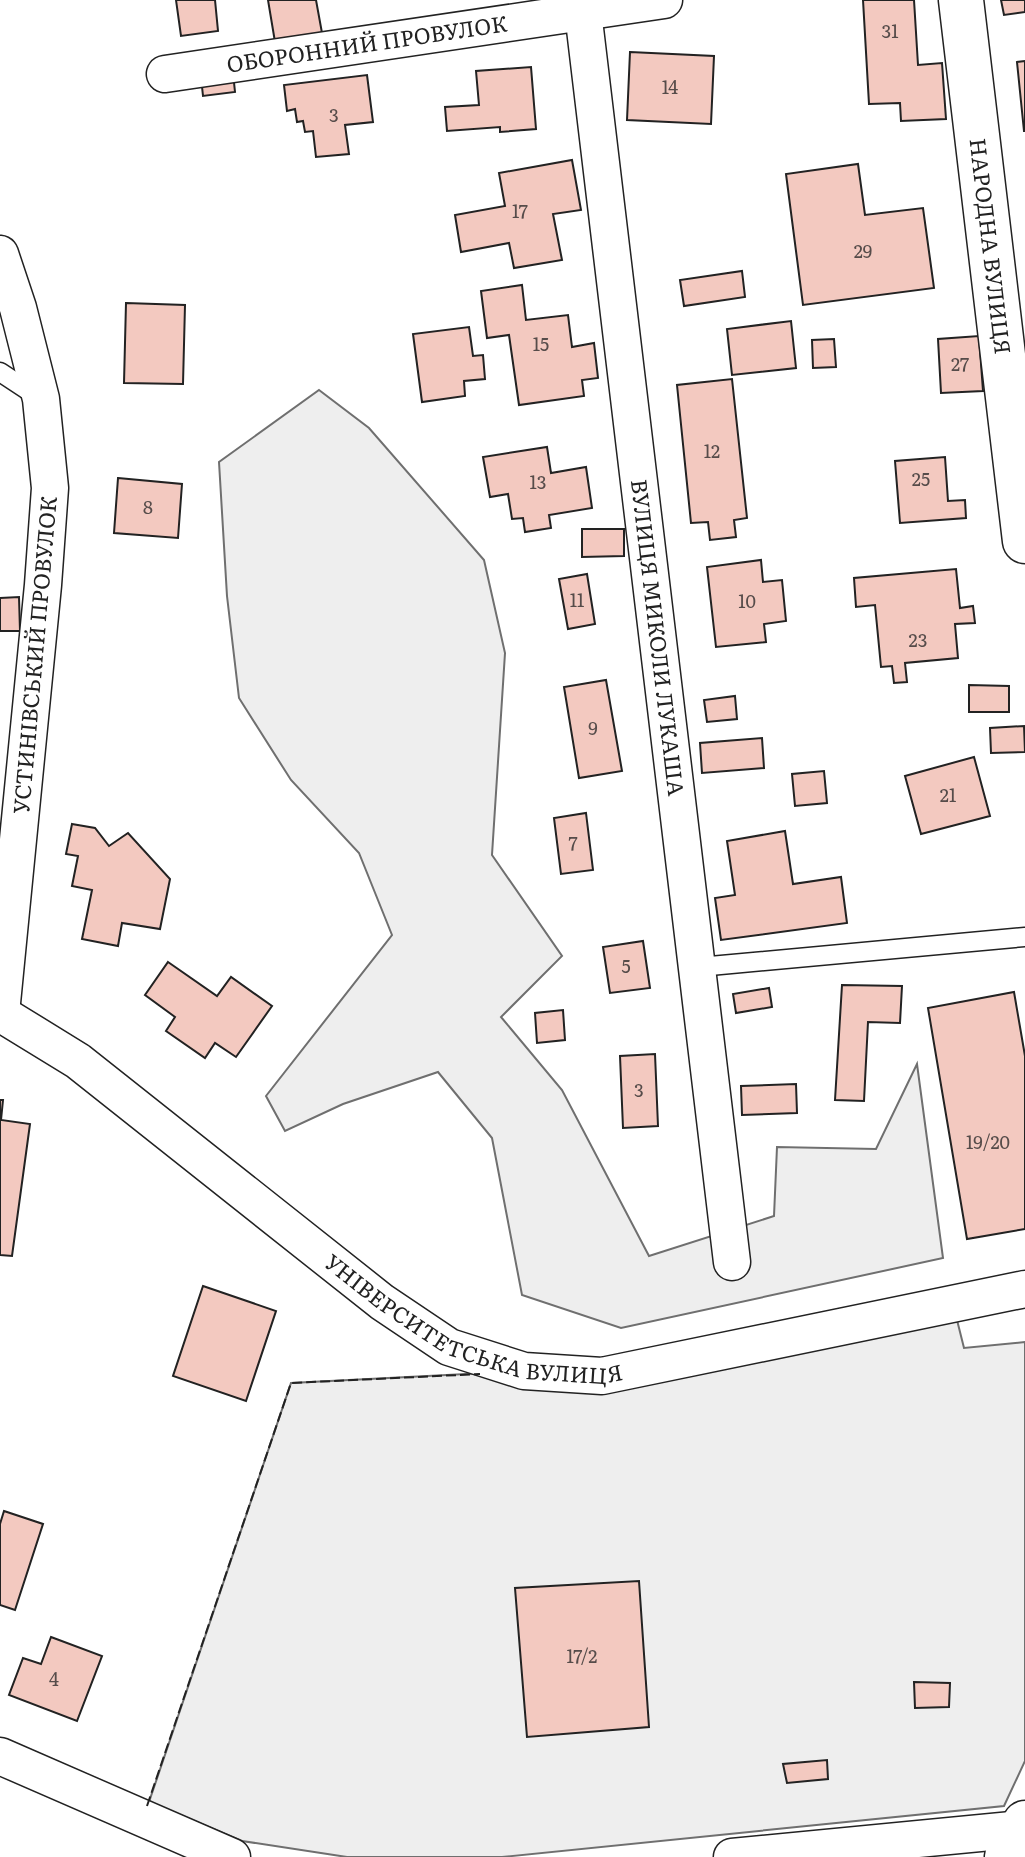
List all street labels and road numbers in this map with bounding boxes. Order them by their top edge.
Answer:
street label: ОБОРОННИЙ ПРОВУЛОК [224,6,509,80]
street label: НАРОДНА ВУЛИЦЯ [962,136,1021,356]
street label: ВУЛИЦЯ МИКОЛИ ЛУКАША [624,477,694,798]
street label: УСТИНІВСЬКИЙ ПРОВУЛОК [3,495,64,815]
street label: УНІВЕРСИТЕТСЬКА ВУЛИЦЯ [318,1245,625,1391]

